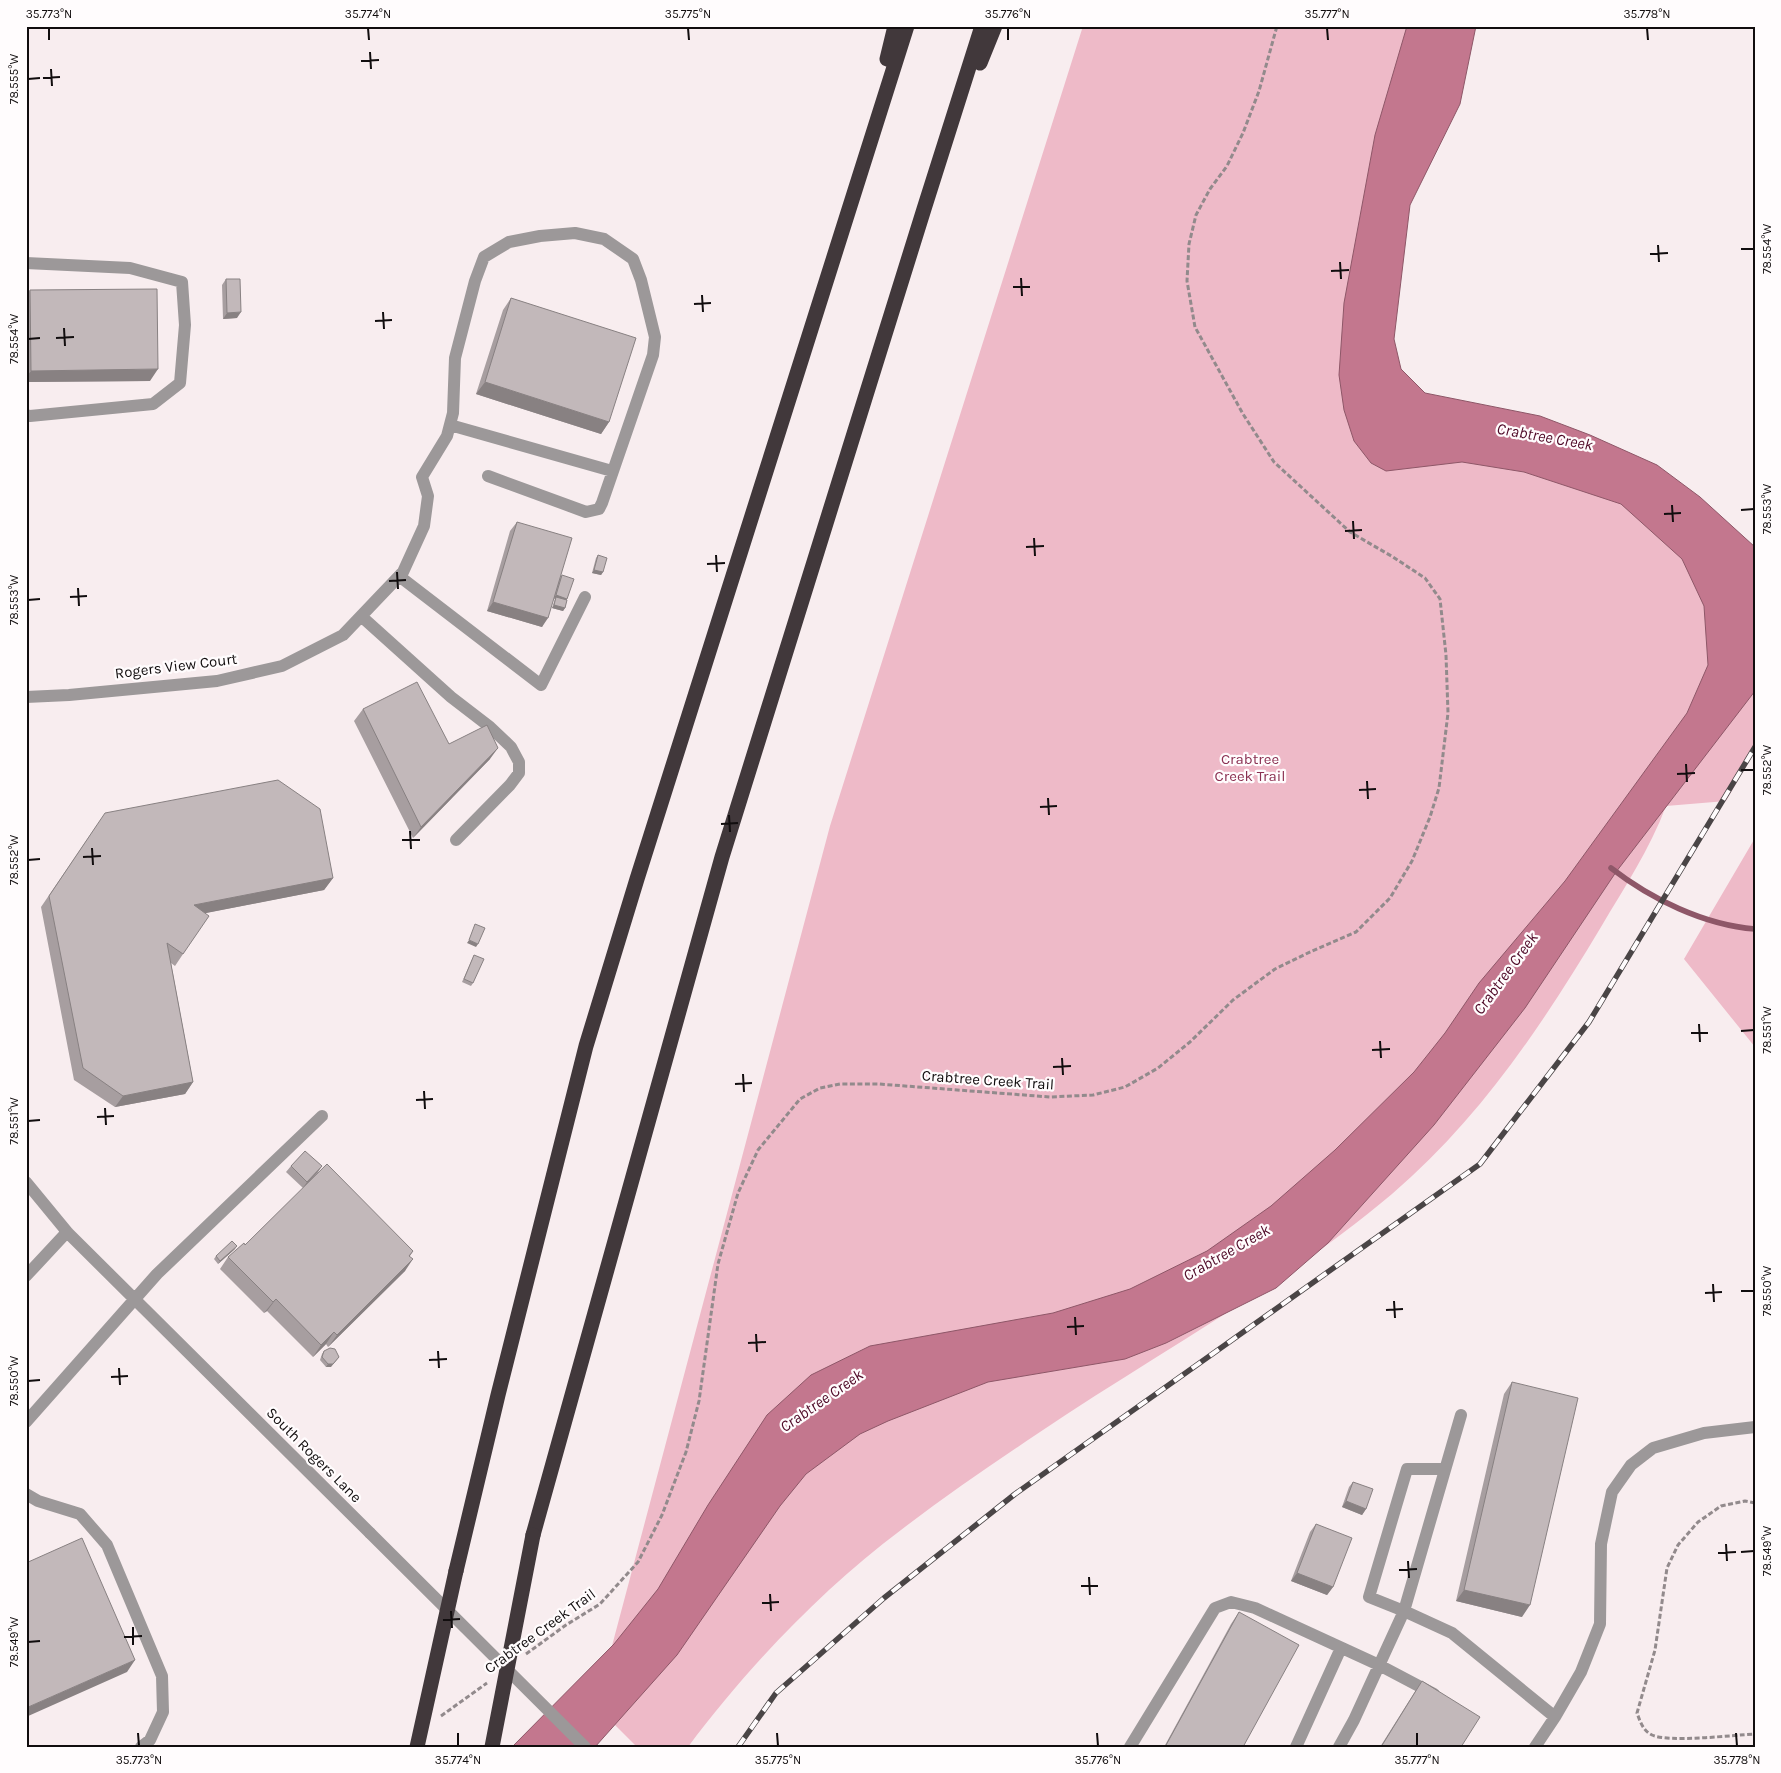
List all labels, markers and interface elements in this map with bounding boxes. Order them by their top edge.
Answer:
text: 35.773°N [26,7,72,21]
text: 35.774°N [345,7,391,21]
text: 35.775°N [665,7,711,21]
text: 35.776°N [985,7,1031,21]
text: 35.777°N [1304,7,1350,21]
text: 35.778°N [1624,7,1670,21]
text: 78.555°W [7,54,21,104]
text: 78.554°W [1760,224,1774,274]
text: 78.554°W [7,314,21,364]
water label: Crabtree Creek [1495,419,1595,454]
text: 78.553°W [1760,483,1774,534]
text: 78.553°W [7,574,21,625]
street label: Rogers View Court [114,650,238,682]
text: 78.552°W [1760,744,1774,795]
park label: Crabtree Creek Trail [1215,750,1285,785]
text: 78.552°W [7,834,21,885]
water label: Crabtree Creek [1469,928,1542,1018]
text: 78.551°W [1760,1006,1774,1054]
street label: Crabtree Creek Trail [921,1066,1055,1094]
text: 78.551°W [7,1097,21,1145]
water label: Crabtree Creek [1179,1219,1274,1285]
text: 78.550°W [1760,1265,1774,1316]
text: 78.550°W [7,1355,21,1406]
water label: Crabtree Creek [776,1364,867,1436]
street label: South Rogers Lane [263,1404,365,1506]
text: 78.549°W [1760,1526,1774,1576]
street label: Crabtree Creek Trail [481,1585,599,1677]
text: 78.549°W [7,1617,21,1667]
text: 35.773°N [116,1753,162,1767]
text: 35.774°N [435,1753,481,1767]
text: 35.775°N [755,1753,801,1767]
text: 35.776°N [1075,1753,1121,1767]
text: 35.777°N [1394,1753,1440,1767]
text: 35.778°N [1714,1753,1760,1767]

